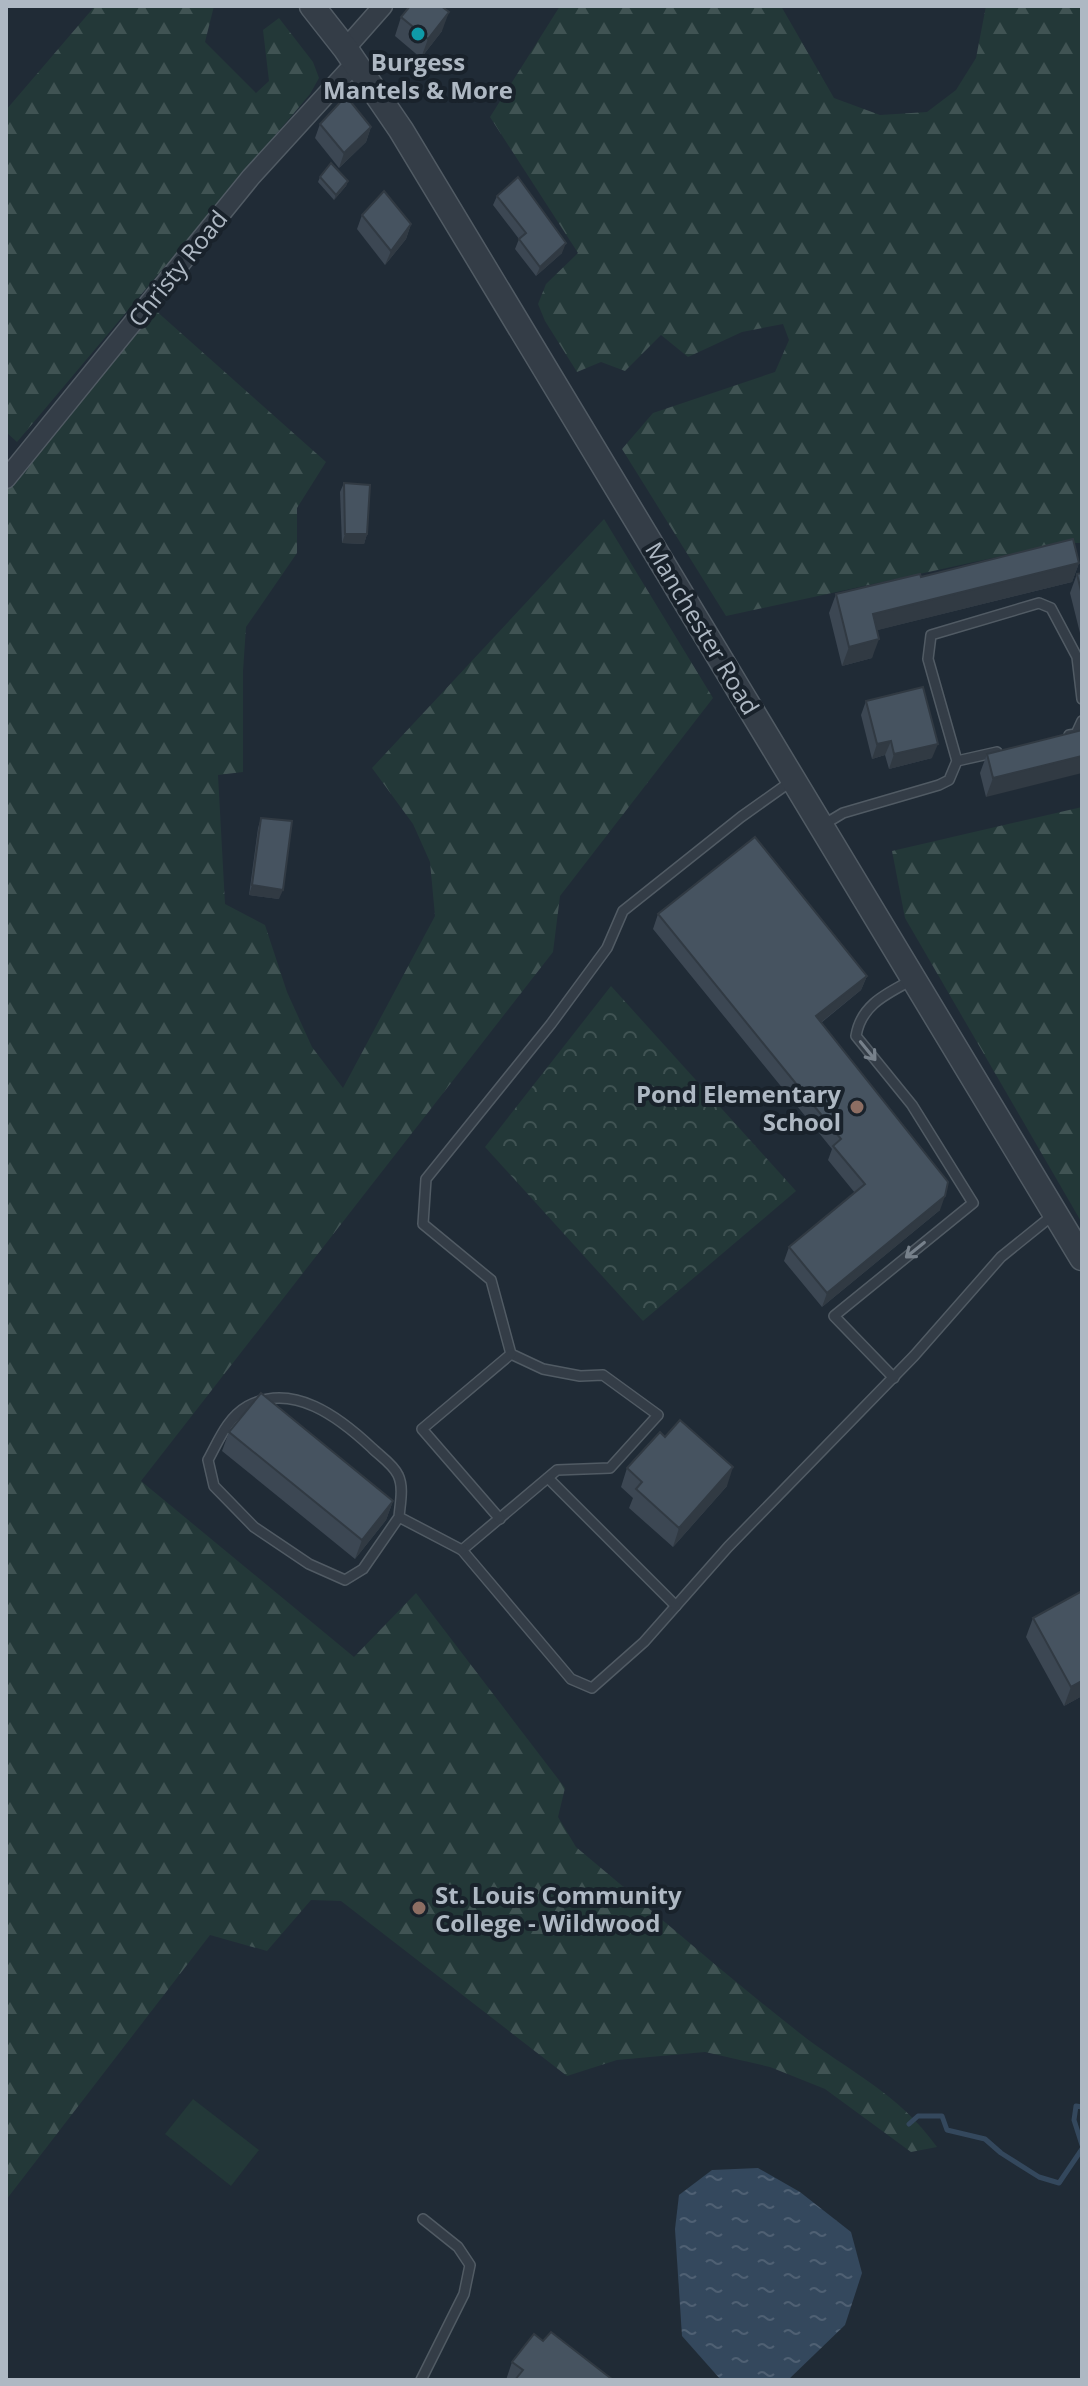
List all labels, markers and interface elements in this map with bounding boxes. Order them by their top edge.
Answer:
marker: Burgess Mantels & More [409,25,427,43]
place label: Burgess Mantels & More [323,45,513,106]
street label: Christy Road [120,203,234,333]
street label: Manchester Road [638,535,768,721]
one-way arrow [860,1040,877,1061]
place label: Pond Elementary School [636,1077,841,1138]
marker: Pond Elementary School [848,1098,866,1116]
one-way arrow [905,1241,926,1259]
place label: St. Louis Community College - Wildwood [435,1878,682,1939]
marker: St. Louis Community College - Wildwood [410,1899,428,1917]

